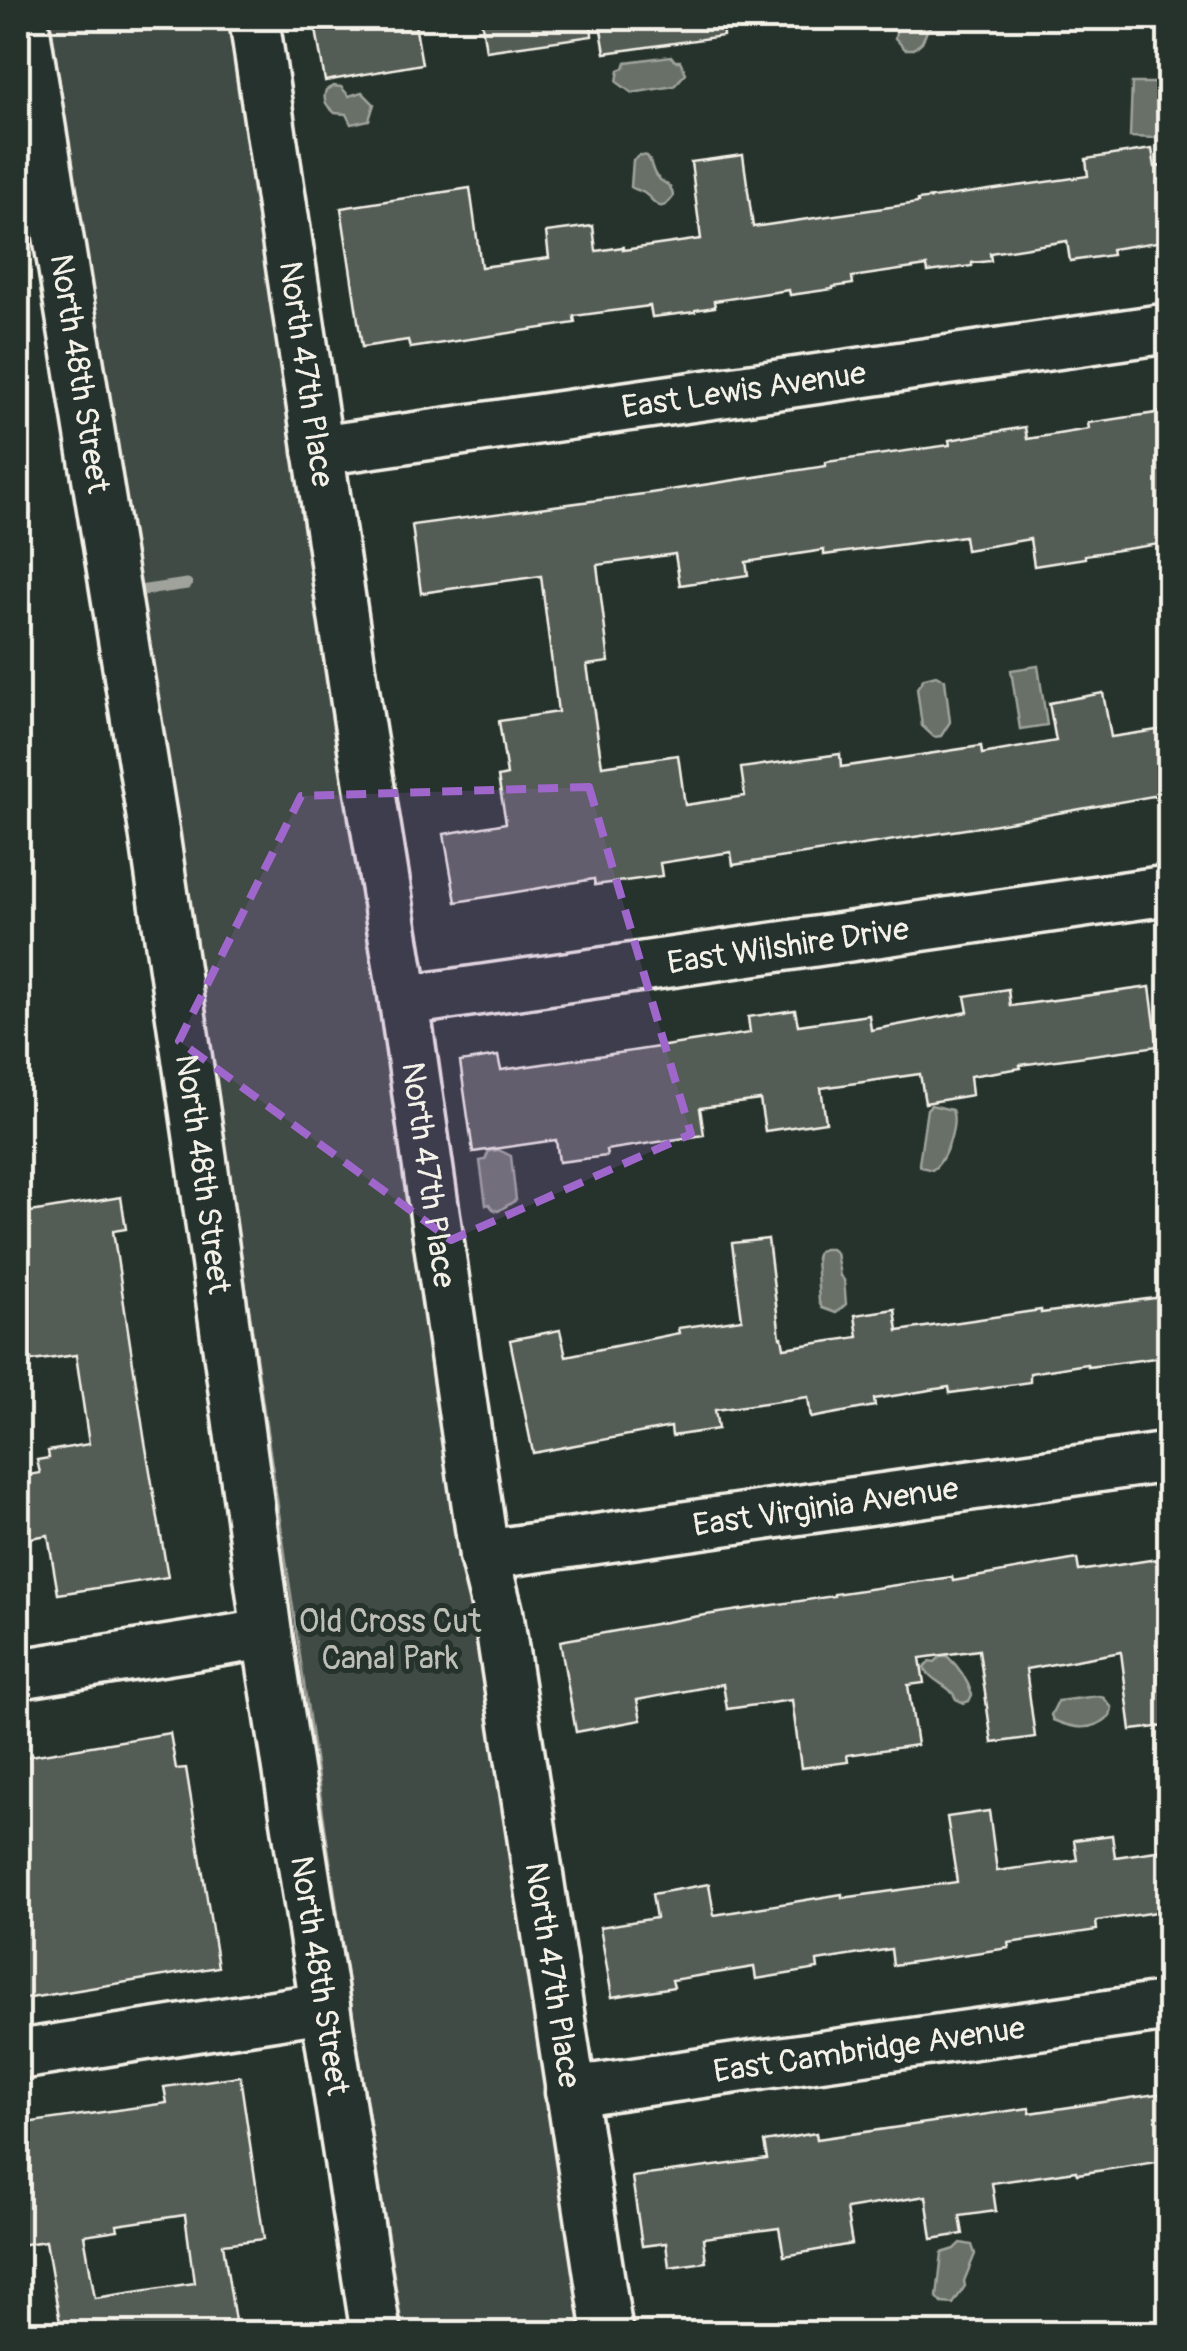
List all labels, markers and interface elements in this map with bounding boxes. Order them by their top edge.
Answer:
street label: North 48th Street [40,251,118,496]
street label: North 47th Place [269,259,343,490]
street label: East Lewis Avenue [619,353,869,428]
street label: East Wilshire Drive [665,909,912,984]
street label: North 48th Street [166,1052,239,1297]
street label: North 47th Place [392,1059,464,1291]
street label: East Virginia Avenue [690,1468,961,1546]
park label: Old Cross Cut Canal Park [299,1602,481,1679]
street label: North 48th Street [281,1853,358,2098]
street label: North 47th Place [515,1860,589,2091]
street label: East Cambridge Avenue [711,2008,1028,2092]

